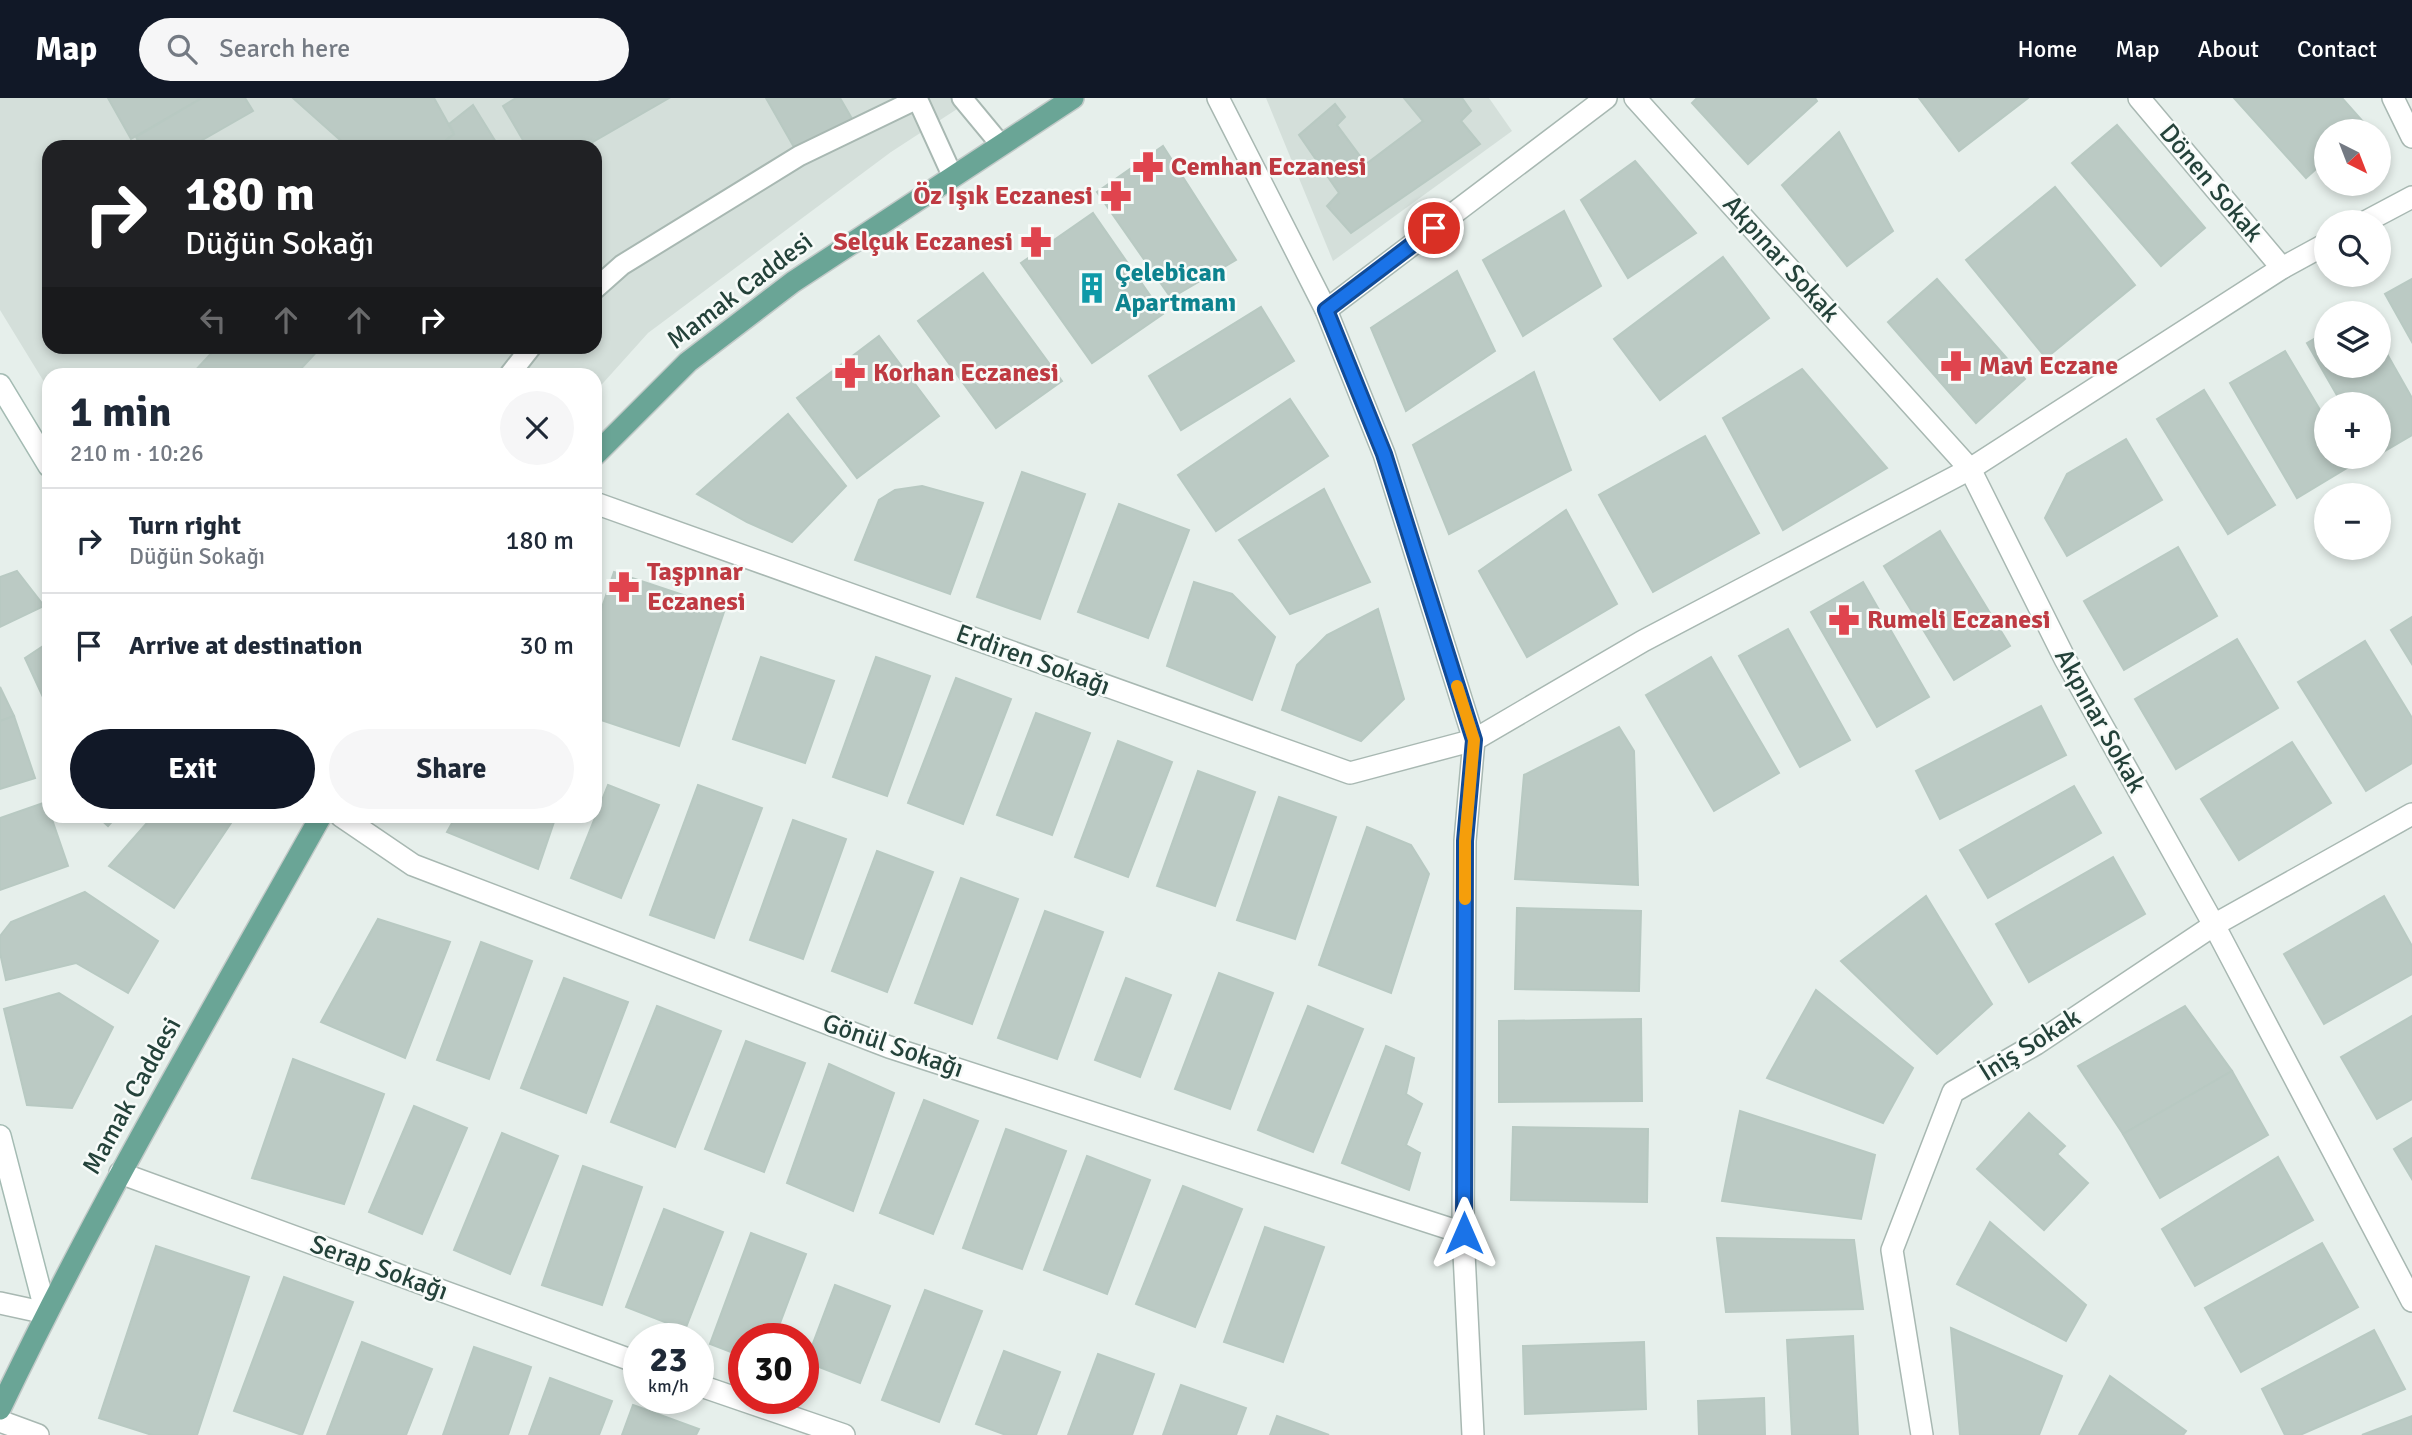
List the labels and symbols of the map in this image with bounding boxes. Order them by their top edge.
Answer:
street label: Dönen Sokak [2152,117,2270,249]
north arrow [2314,119,2390,196]
pharmacy icon: Cemhan Eczanesi [1131,150,1165,184]
place label: Cemhan Eczanesi [1171,151,1367,183]
pharmacy icon: Öz Işık Eczanesi [1099,179,1133,213]
place label: Öz Işık Eczanesi [913,180,1093,212]
street label: Akpınar Sokak [1716,189,1846,329]
pin [1404,198,1464,258]
pharmacy icon: Selçuk Eczanesi [1019,225,1053,259]
street label: Mamak Caddesi [661,226,819,356]
place label: Selçuk Eczanesi [833,226,1013,258]
place label: Çelebican Apartmanı [1115,257,1236,319]
building icon: Çelebican Apartmanı [1075,271,1109,305]
pharmacy icon: Mavi Eczane [1939,349,1973,383]
place label: Mavi Eczane [1979,350,2118,382]
pharmacy icon: Korhan Eczanesi [833,356,867,390]
place label: Korhan Eczanesi [873,357,1059,389]
place label: Taşpınar Eczanesi [647,556,746,618]
pharmacy icon: Taşpınar Eczanesi [607,570,641,604]
pharmacy icon: Rumeli Eczanesi [1827,603,1861,637]
place label: Rumeli Eczanesi [1867,604,2051,636]
street label: Erdiren Sokağı [952,617,1114,703]
street label: Akpınar Sokak [2047,643,2153,799]
street label: İniş Sokak [1974,1001,2086,1089]
street label: Gönül Sokağı [818,1007,968,1085]
street label: Mamak Caddesi [76,1012,188,1180]
position arrow [1427,1196,1501,1270]
street label: Serap Sokağı [306,1228,452,1308]
speed limit sign: 30 [728,1323,819,1414]

